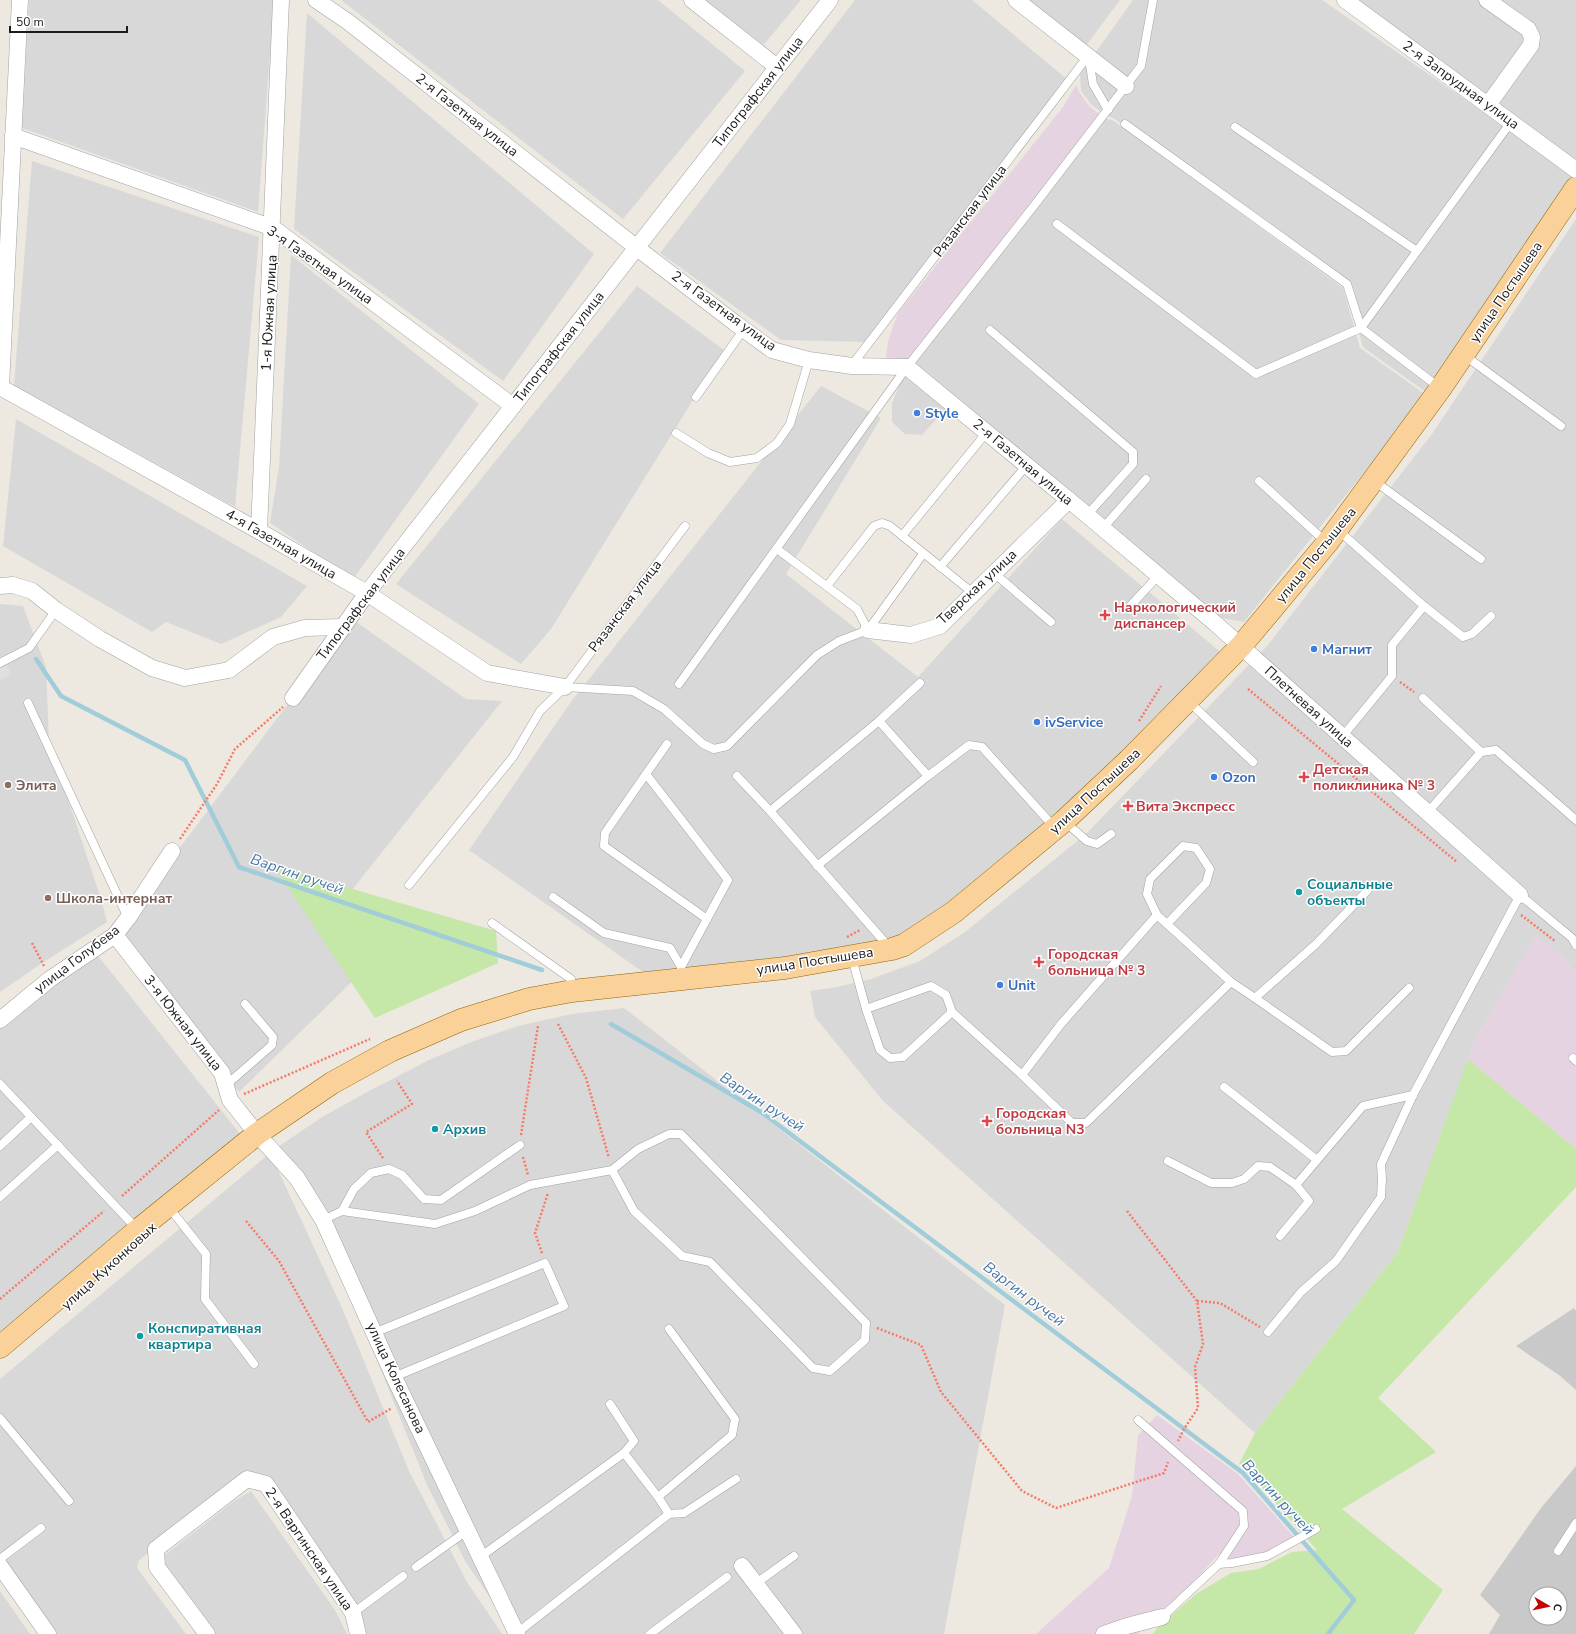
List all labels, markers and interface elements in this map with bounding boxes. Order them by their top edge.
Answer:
scale bar [10,8,127,34]
text: 50 m [16,14,44,30]
street label: Типографская улица [709,32,807,152]
street label: 2-я Запрудная улица [1399,36,1523,134]
street label: 2-я Газетная улица [412,69,522,161]
street label: Рязанская улица [929,161,1011,261]
street label: 3-я Газетная улица [263,221,377,309]
street label: улица Постышева [1465,238,1547,346]
street label: 1-я Южная улица [256,254,282,372]
street label: 2-я Газетная улица [668,266,780,356]
street label: Типографская улица [510,287,608,407]
place label: Style [925,404,959,423]
marker: Style [912,408,922,418]
street label: 2-я Газетная улица [969,414,1077,510]
street label: улица Постышева [1271,503,1361,607]
street label: 4-я Газетная улица [222,504,340,584]
street label: Типографская улица [312,544,410,664]
street label: Тверская улица [933,545,1021,629]
street label: Рязанская улица [584,556,666,656]
place label: Наркологический диспансер [1114,598,1236,633]
marker: Наркологический диспансер [1099,609,1111,621]
place label: Магнит [1322,640,1372,659]
marker: Магнит [1309,644,1319,654]
street label: Плетневая улица [1260,662,1358,752]
place label: ivService [1045,713,1104,732]
marker: ivService [1032,717,1042,727]
street label: улица Постышева [1045,744,1145,838]
place label: Детская поликлиника № 3 [1313,760,1435,795]
place label: Ozon [1222,768,1256,787]
marker: Детская поликлиника № 3 [1298,771,1310,783]
marker: Ozon [1209,772,1219,782]
place label: Элита [16,776,57,795]
marker: Элита [3,780,13,790]
place label: Вита Экспресс [1136,797,1235,816]
marker: Вита Экспресс [1123,801,1133,811]
water label: Варгин ручей [248,849,346,899]
place label: Социальные объекты [1307,875,1393,910]
marker: Социальные объекты [1294,887,1304,897]
place label: Школа-интернат [56,889,172,908]
marker: Школа-интернат [43,893,53,903]
street label: улица Голубева [30,921,124,997]
street label: улица Постышева [755,942,875,980]
place label: Городская больница № 3 [1048,945,1145,980]
marker: Городская больница № 3 [1033,956,1045,968]
street label: 3-я Южная улица [140,971,226,1075]
place label: Unit [1008,976,1036,995]
marker: Unit [995,980,1005,990]
water label: Варгин ручей [716,1067,808,1137]
place label: Городская больница N3 [996,1104,1085,1139]
marker: Городская больница N3 [981,1115,993,1127]
place label: Архив [443,1120,486,1139]
marker: Архив [430,1124,440,1134]
street label: улица Куконковых [57,1218,161,1314]
water label: Варгин ручей [979,1257,1069,1331]
place label: Конспиративная квартира [148,1319,262,1354]
street label: улица Колесанова [362,1319,430,1437]
marker: Конспиративная квартира [135,1331,145,1341]
water label: Варгин ручей [1238,1455,1319,1539]
street label: 2-я Варгинская улица [261,1484,357,1614]
north arrow [1528,1586,1568,1626]
text: С [1549,1603,1565,1613]

